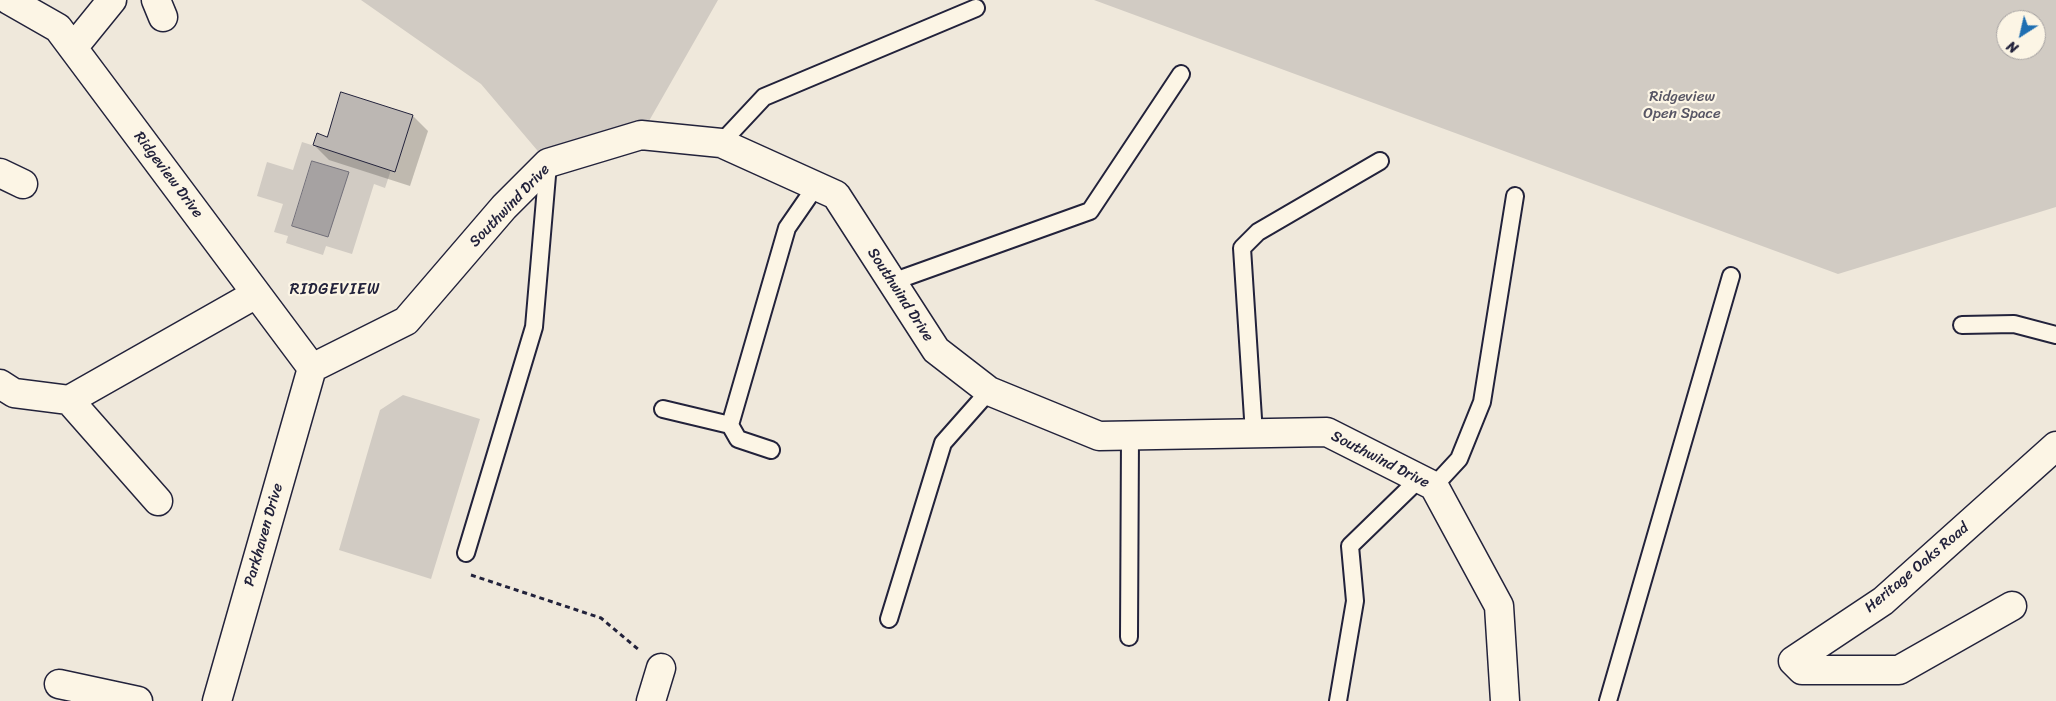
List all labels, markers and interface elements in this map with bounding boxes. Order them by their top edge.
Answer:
north arrow [1996,10,2046,60]
text: N [2002,34,2024,60]
park label: Ridgeview Open Space [1643,88,1721,123]
street label: Ridgeview Drive [130,128,206,222]
street label: Southwind Drive [466,161,554,251]
street label: Southwind Drive [863,245,937,345]
district label: RIDGEVIEW [289,280,381,300]
street label: Southwind Drive [1328,428,1432,492]
street label: Parkhaven Drive [241,481,287,589]
street label: Heritage Oaks Road [1861,519,1973,617]

